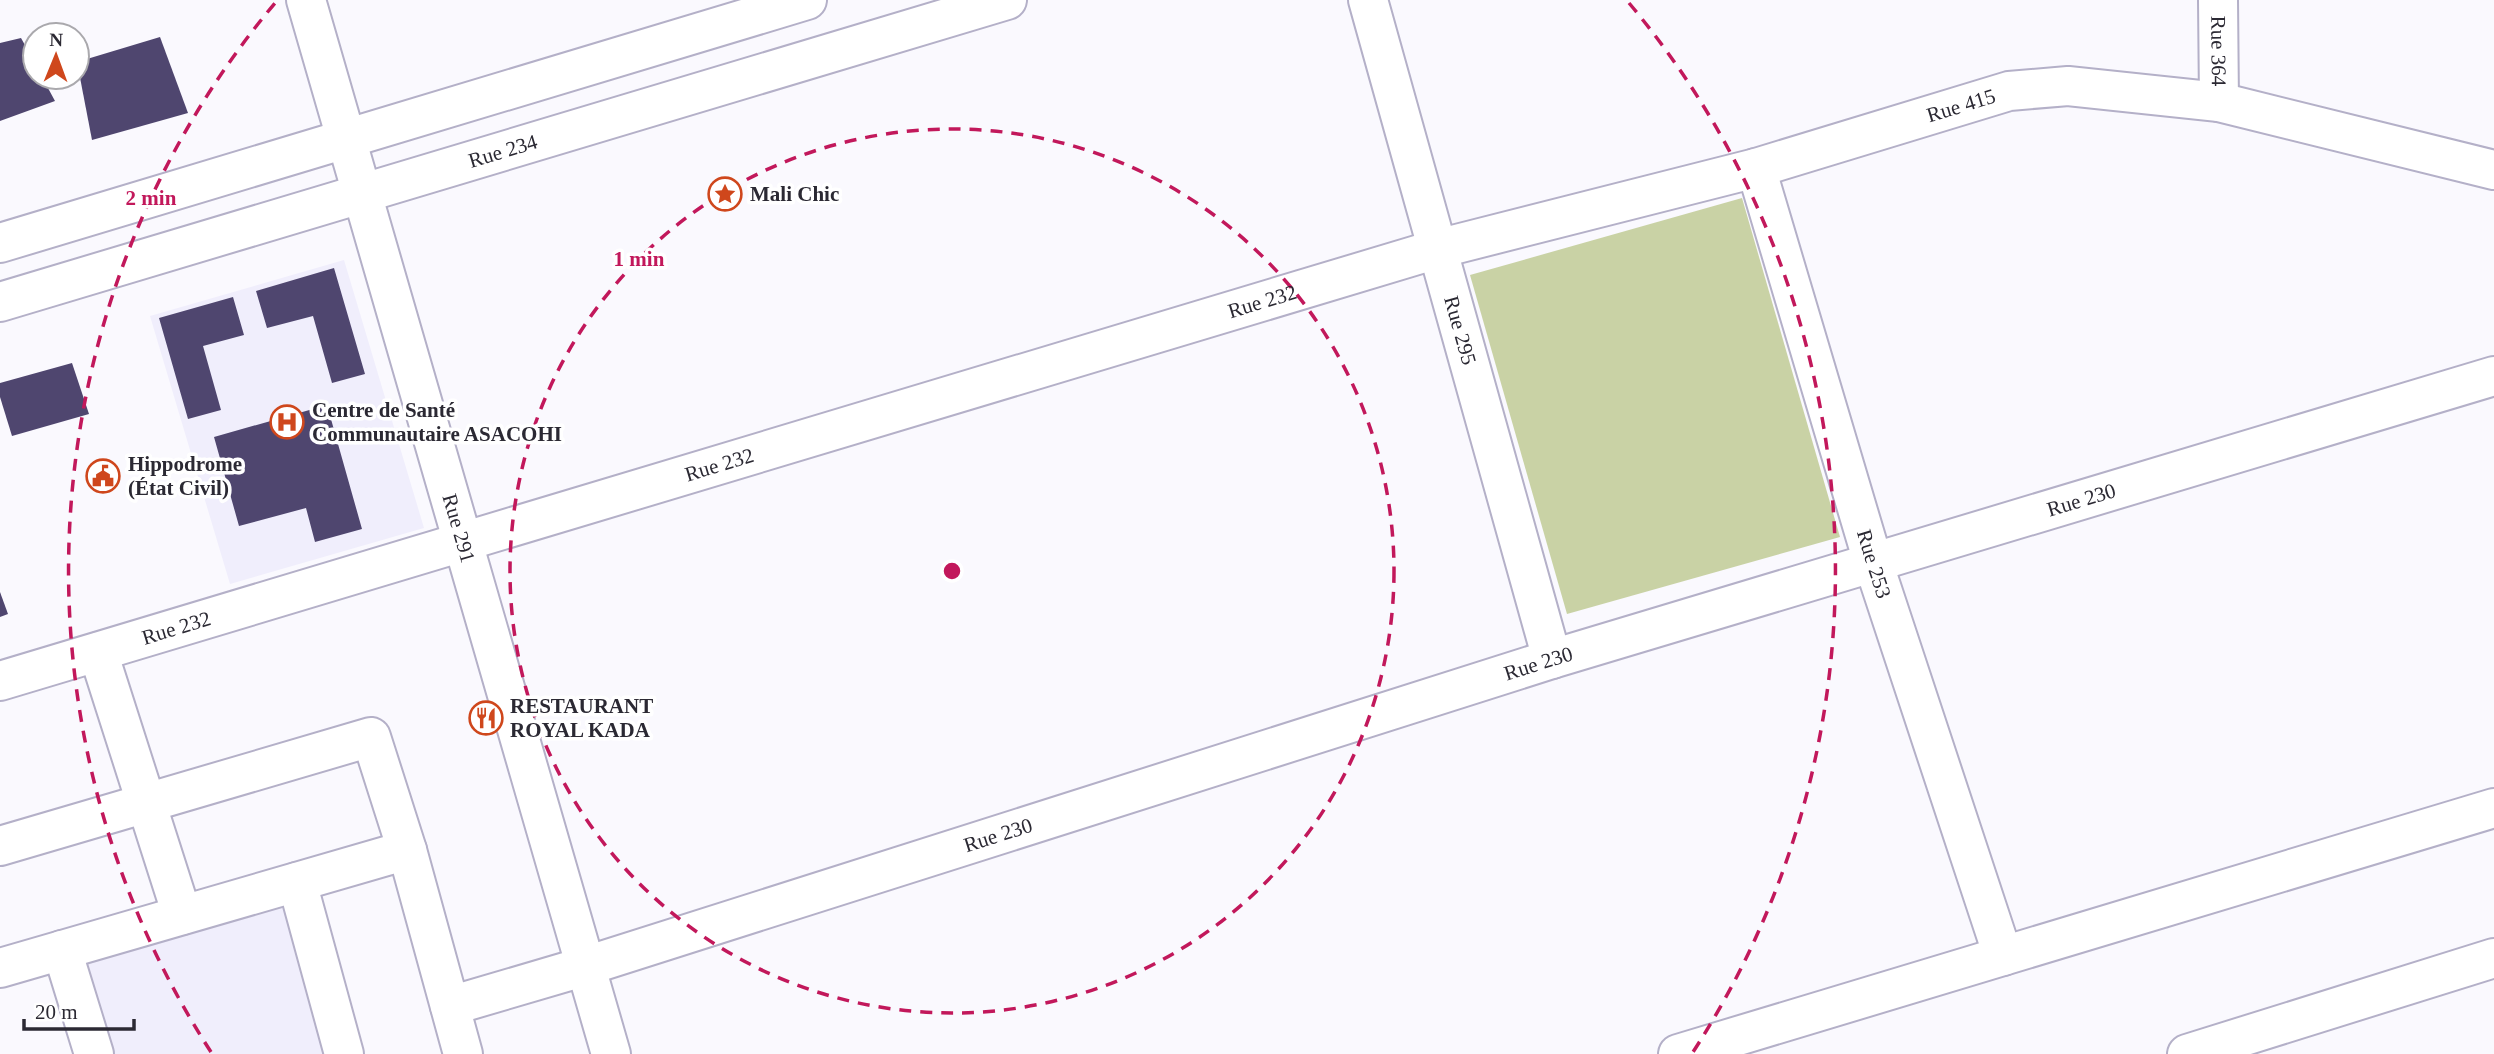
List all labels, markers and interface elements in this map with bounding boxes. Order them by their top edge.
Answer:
street label: Rue 364 [2206,16,2231,87]
north arrow [21,21,91,91]
text: N [49,29,64,50]
street label: Rue 415 [1924,84,1998,127]
street label: Rue 234 [466,129,541,173]
place icon: Mali Chic [706,175,744,213]
place label: Mali Chic [750,182,839,206]
text: 2 min [126,186,177,210]
text: 1 min [614,247,665,271]
street label: Rue 232 [1225,280,1299,323]
street label: Rue 295 [1439,293,1481,368]
place label: Centre de Santé Communautaire ASACOHI [312,398,562,446]
hospital icon: Centre de Santé Communautaire ASACOHI [268,403,306,441]
street label: Rue 232 [682,443,756,486]
place label: Hippodrome (État Civil) [128,452,242,500]
public building icon: Hippodrome (État Civil) [84,457,122,495]
street label: Rue 230 [2044,478,2119,522]
street label: Rue 291 [438,491,480,566]
street label: Rue 253 [1852,527,1896,601]
centre of rings [940,559,964,583]
street label: Rue 232 [139,606,213,650]
street label: Rue 230 [1501,641,1575,685]
place label: RESTAURANT ROYAL KADA [510,694,653,742]
restaurant icon: RESTAURANT ROYAL KADA [467,699,505,737]
street label: Rue 230 [961,813,1035,857]
scale bar [24,988,135,1032]
text: 20 m [35,1000,78,1024]

